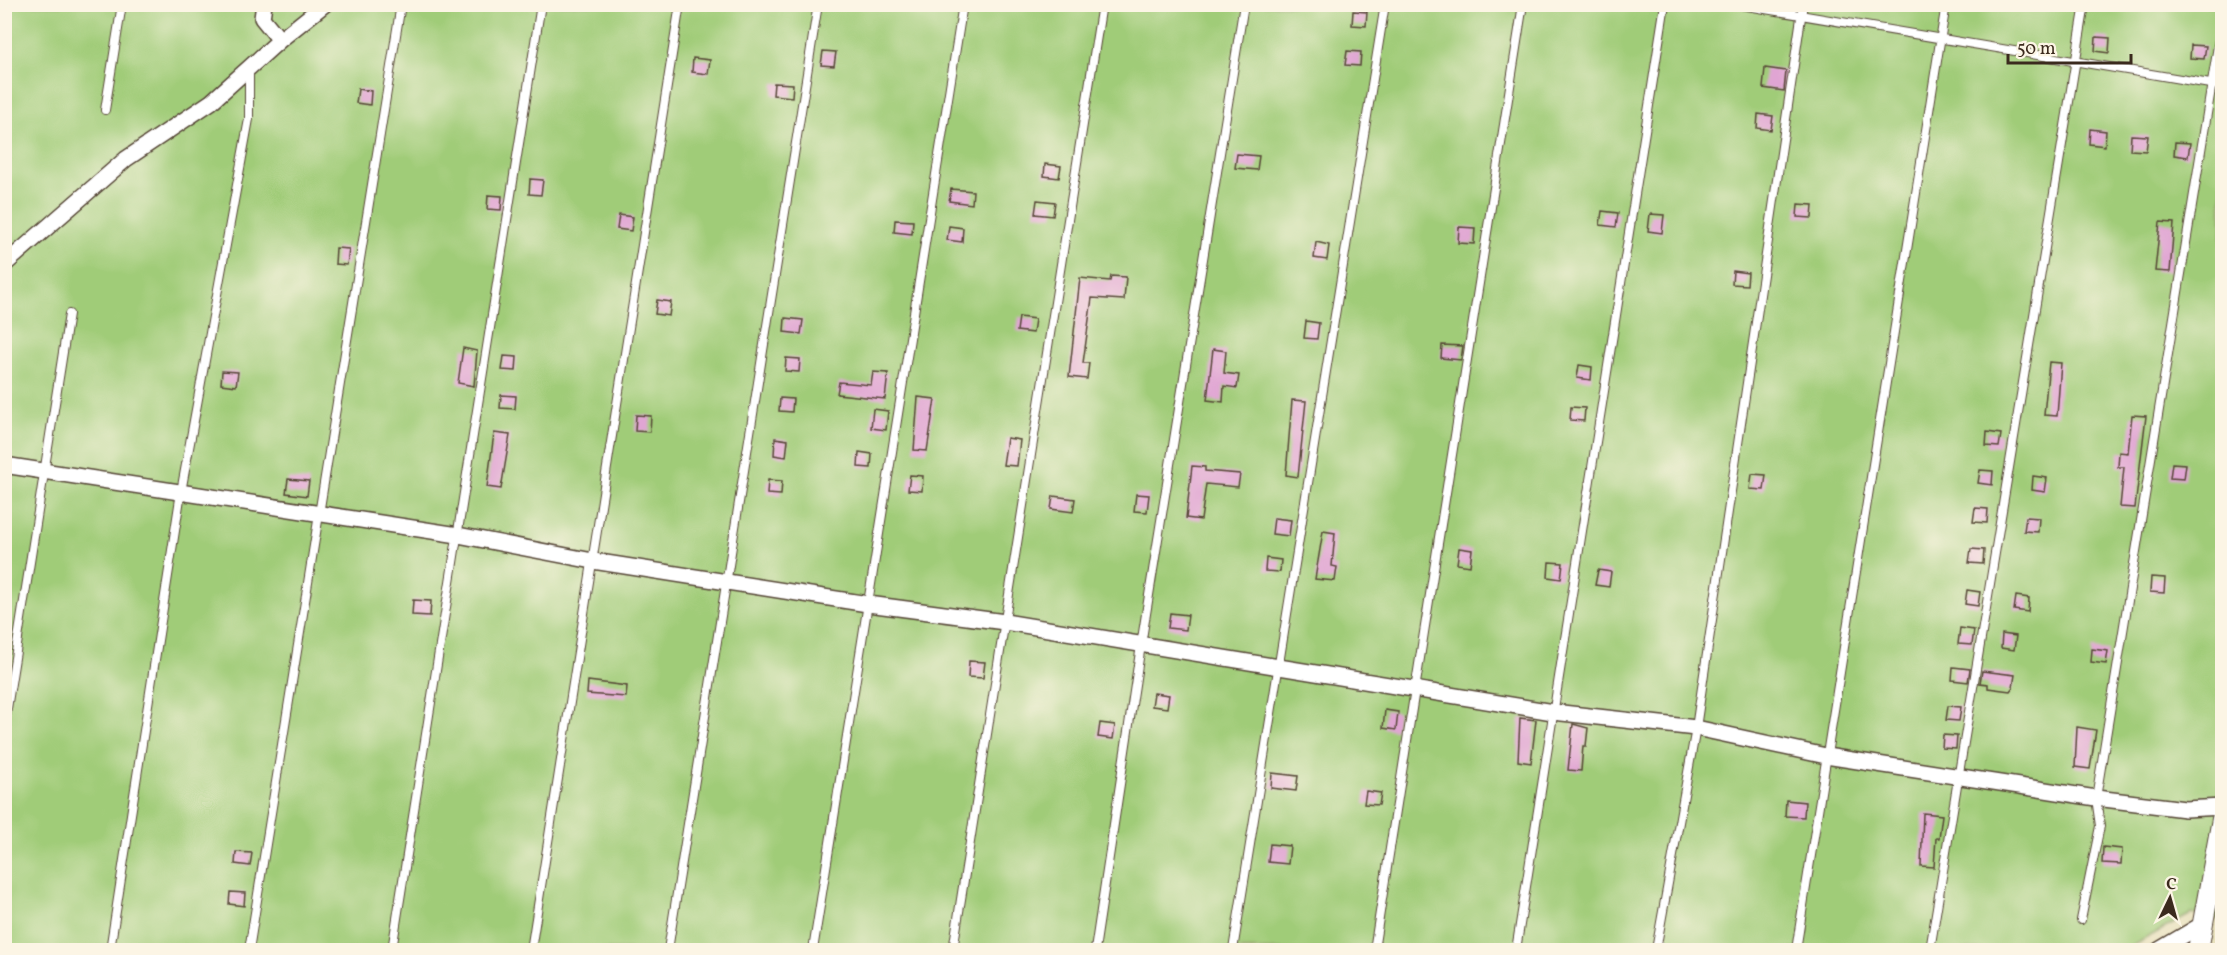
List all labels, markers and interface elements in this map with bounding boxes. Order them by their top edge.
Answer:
scale bar [2008,27,2131,65]
text: 50 m [2017,37,2056,62]
north arrow [2140,868,2200,928]
text: С [2165,874,2177,896]

